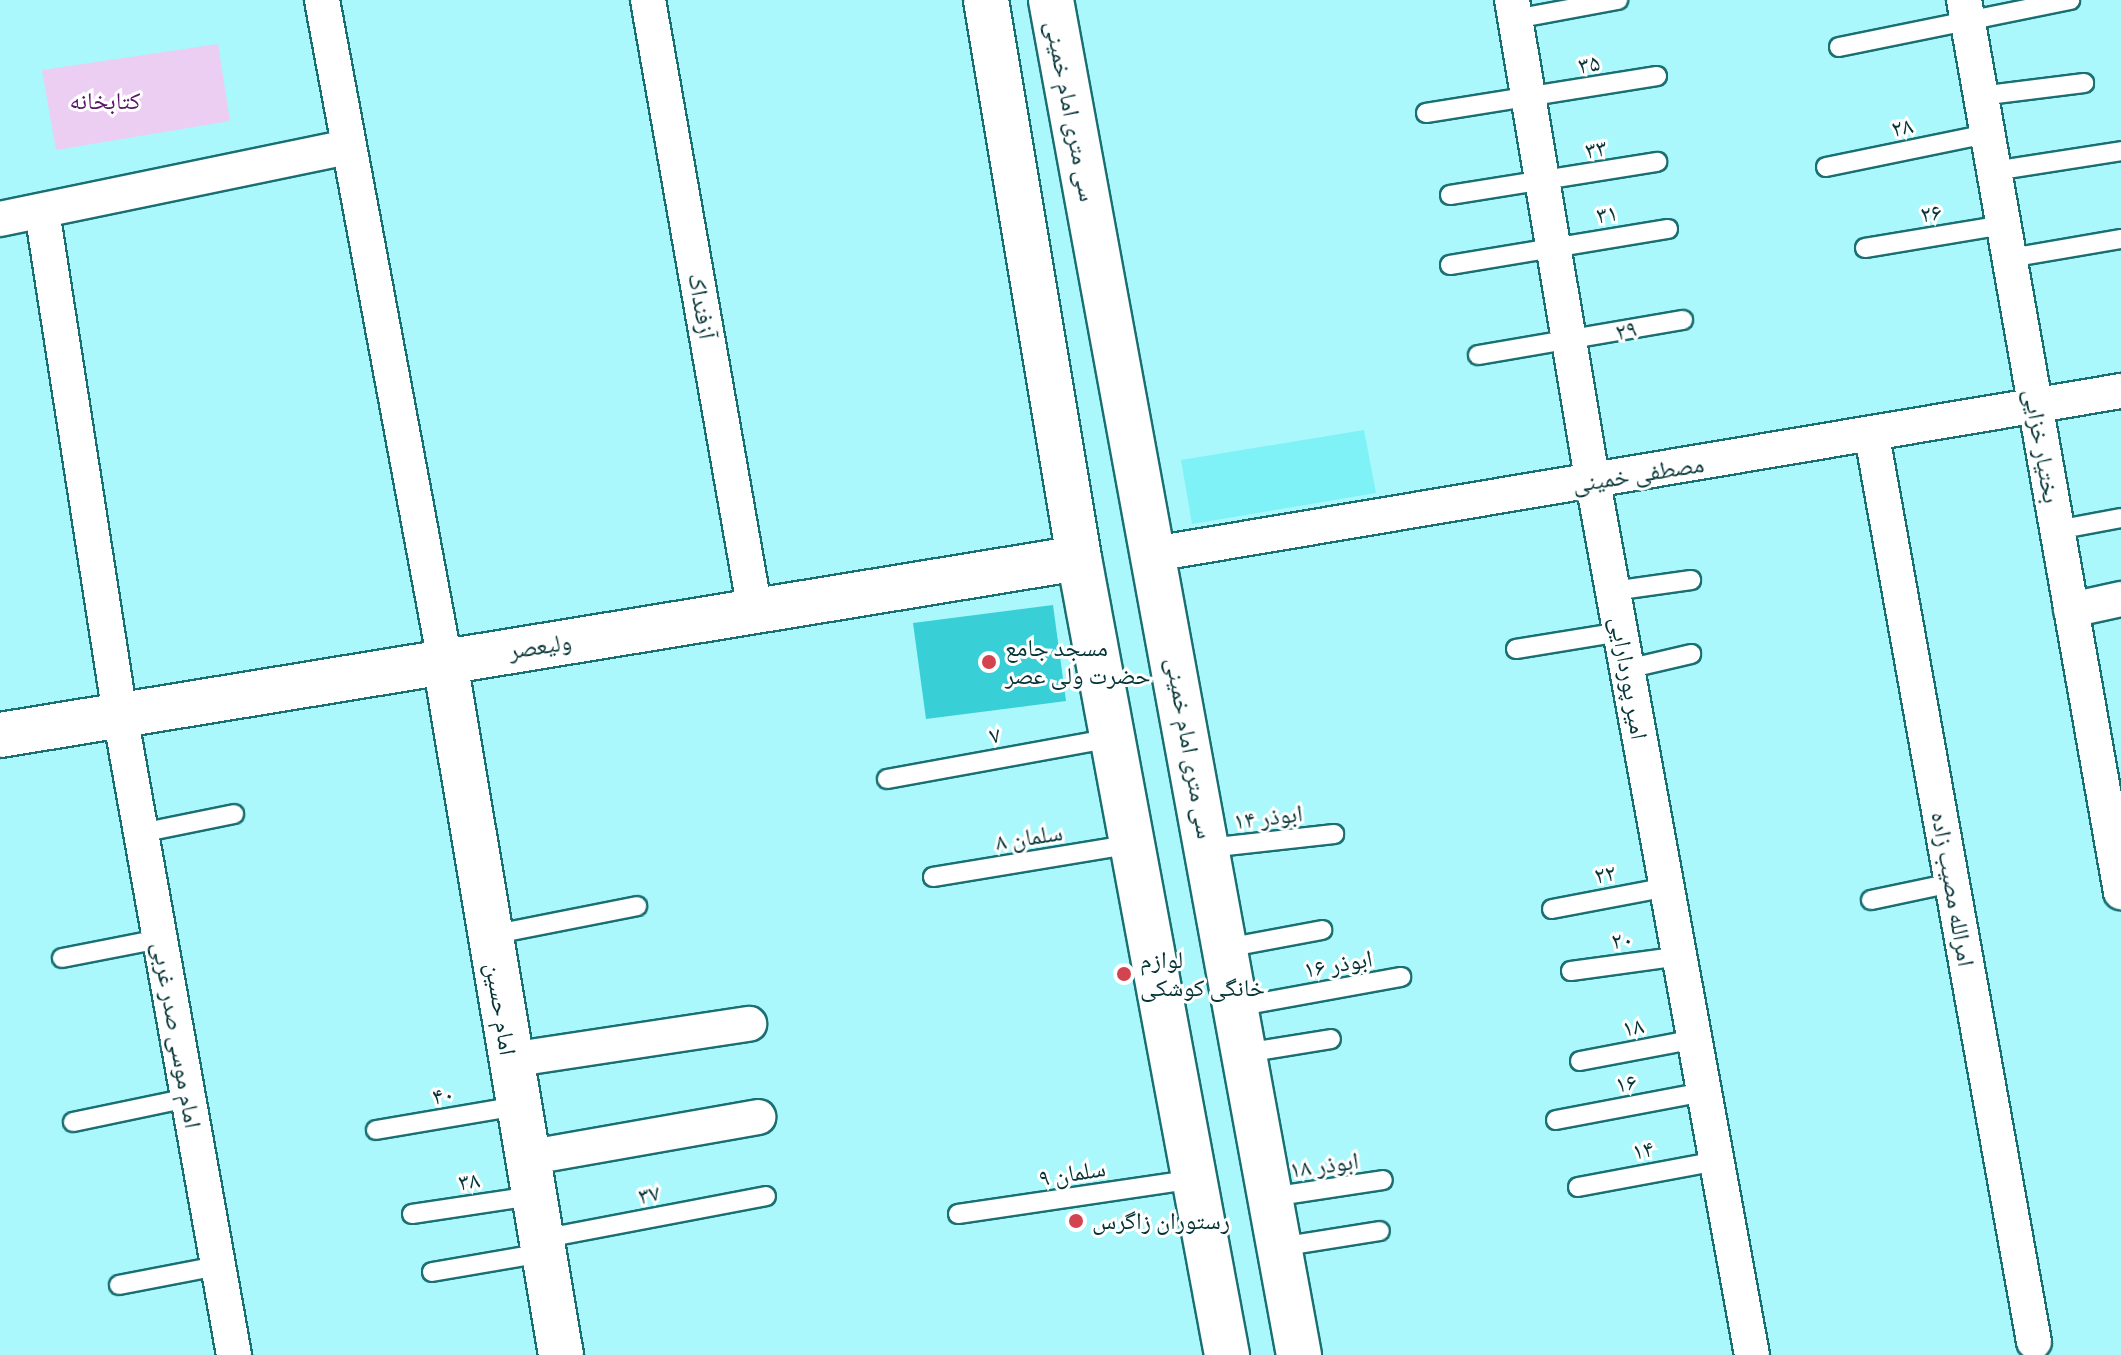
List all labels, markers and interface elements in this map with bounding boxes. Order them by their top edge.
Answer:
street label: سی متری امام خمینی [1039,18,1103,204]
street label: ۳۵ [1576,48,1602,80]
park label: کتابخانه [70,87,140,115]
street label: ۲۸ [1888,111,1916,143]
street label: ۳۳ [1583,133,1609,165]
street label: ۲۶ [1918,197,1944,229]
street label: ۳۱ [1594,198,1620,230]
street label: آزفنداک [682,271,722,341]
street label: ۲۹ [1613,314,1639,346]
street label: بختیار خزایی [2018,387,2066,505]
street label: مصطفی خمینی [1570,449,1706,499]
street label: امیر پوردارایی [1604,614,1654,742]
street label: وليعصر [507,627,573,665]
place label: مسجد جامع حضرت ولی عصر [1005,634,1151,690]
marker: مسجد جامع حضرت ولی عصر [980,653,998,671]
street label: سی متری امام خمینی [1160,655,1220,841]
street label: ۷ [987,720,1003,750]
street label: ابوذر ۱۴ [1232,798,1304,836]
street label: امرالله مصیب زاده [1925,809,1981,969]
street label: سلمان ۸ [993,817,1065,857]
street label: ۲۲ [1592,858,1618,890]
street label: ۲۰ [1609,924,1635,956]
street label: امام موسی صدر غربی [146,940,208,1130]
street label: ابوذر ۱۶ [1301,944,1375,984]
place label: لوازم خانگی کوشکی [1140,946,1265,1002]
street label: امام حسین [479,961,523,1057]
marker: لوازم خانگی کوشکی [1115,965,1133,983]
street label: ۱۸ [1620,1011,1646,1043]
street label: ۱۶ [1613,1067,1639,1099]
street label: ۴۰ [430,1079,456,1111]
street label: ۱۴ [1630,1134,1656,1166]
street label: ابوذر ۱۸ [1288,1146,1360,1184]
street label: سلمان ۹ [1036,1153,1108,1193]
street label: ۳۸ [456,1165,482,1197]
street label: ۳۷ [636,1178,662,1210]
place label: رستوران زاگرس [1092,1207,1230,1235]
marker: رستوران زاگرس [1067,1212,1085,1230]

